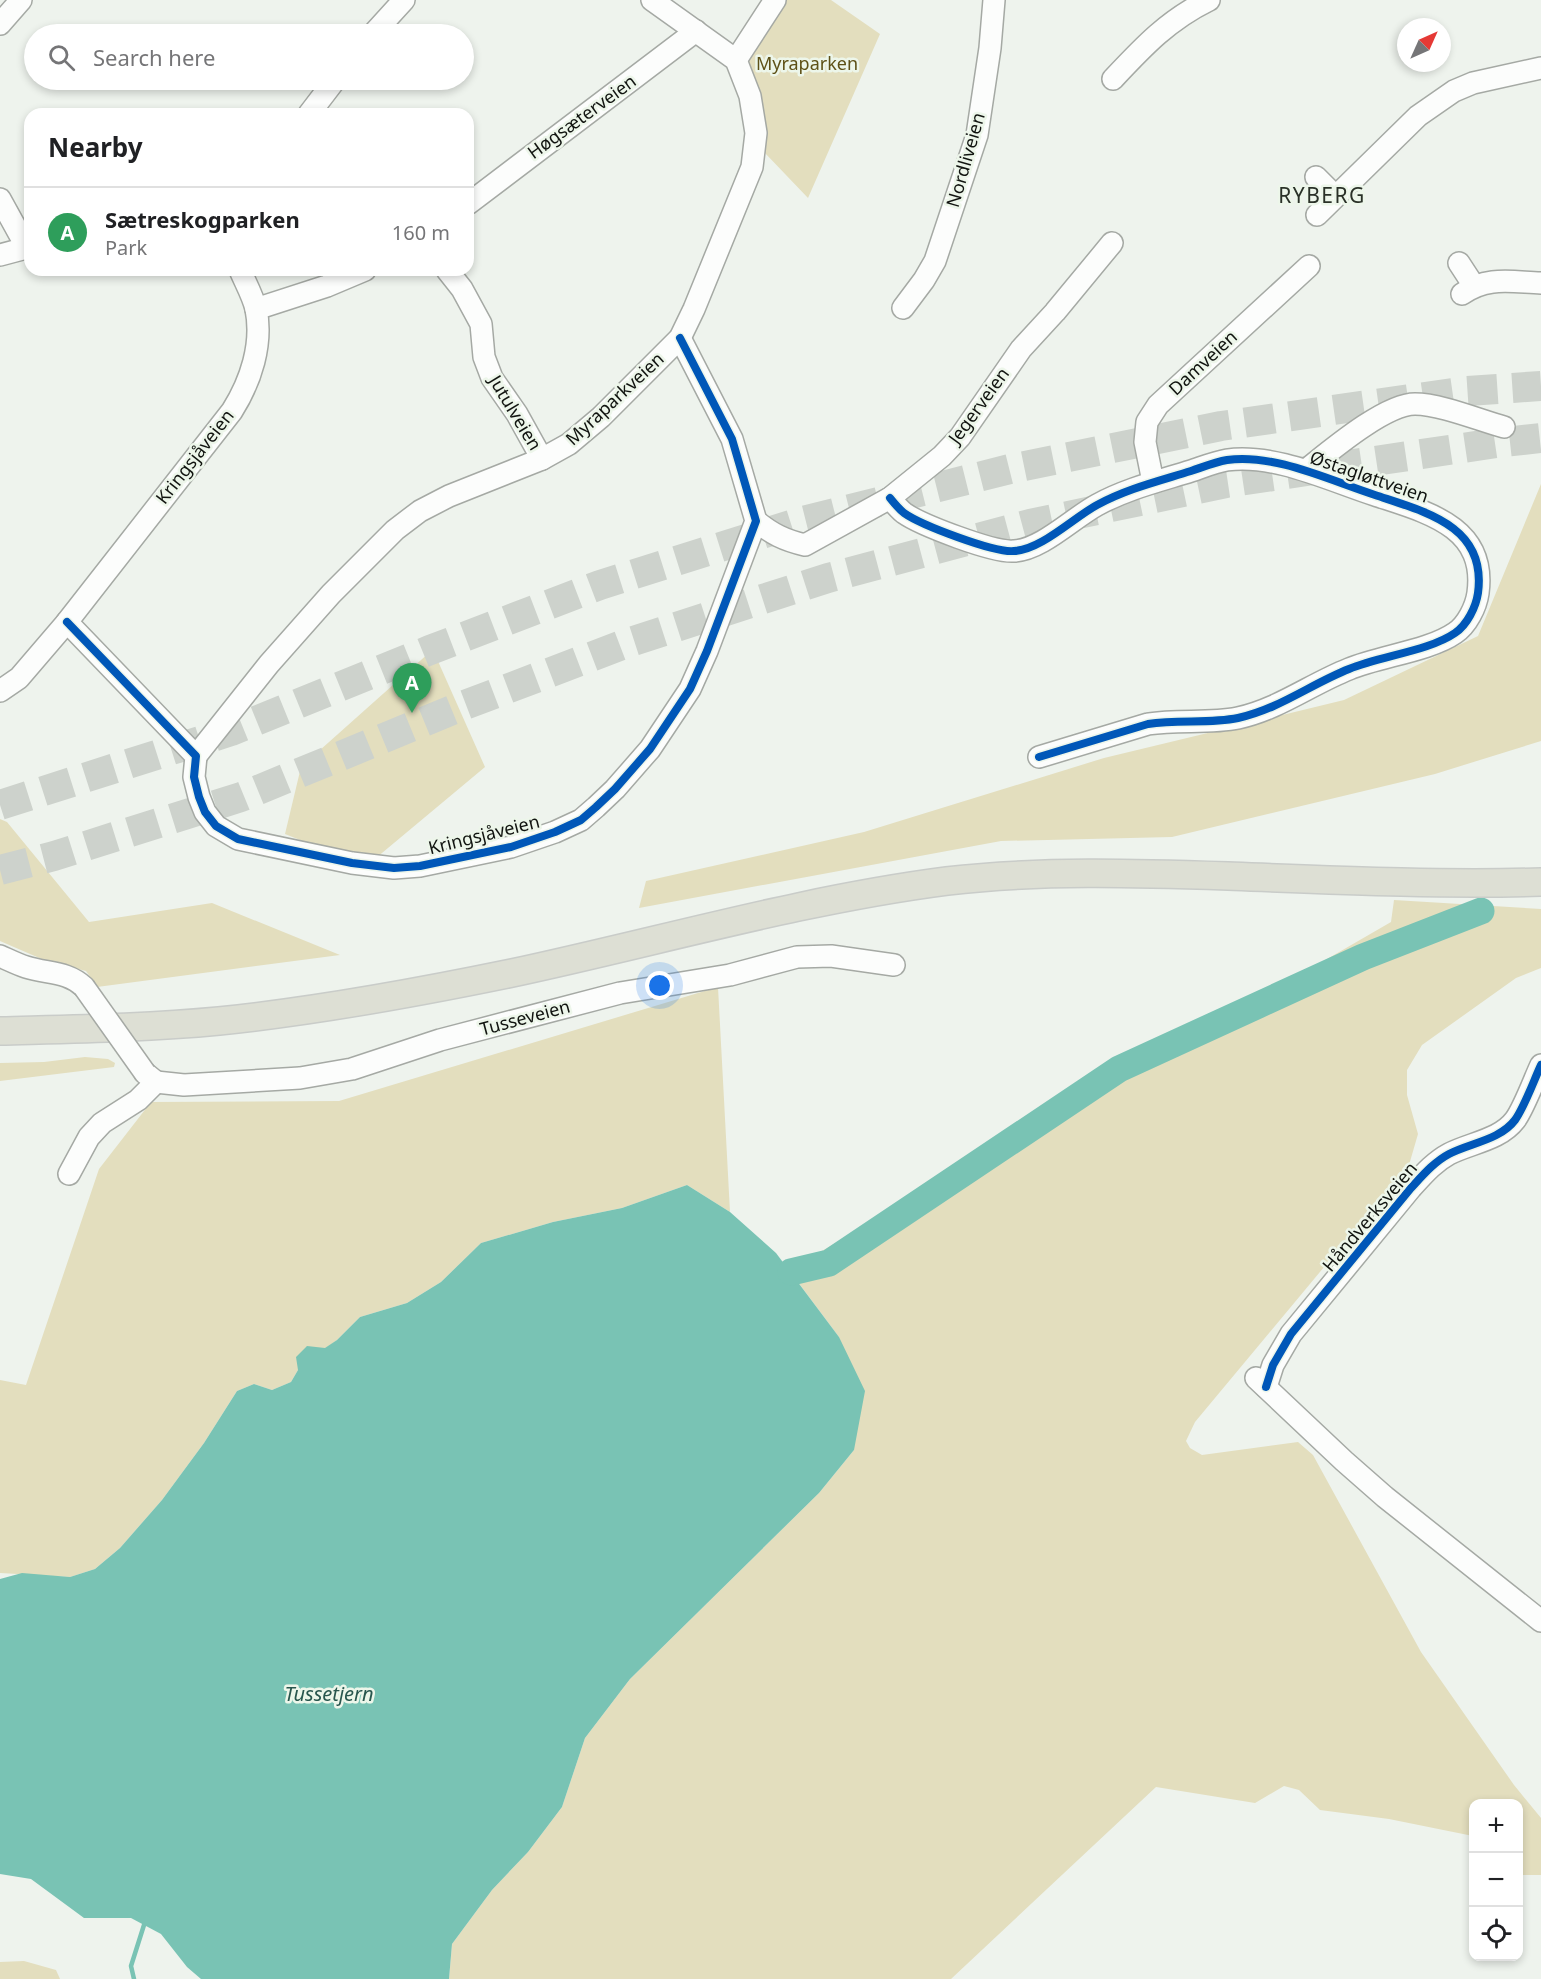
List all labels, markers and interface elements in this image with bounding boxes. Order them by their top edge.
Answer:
north arrow [1397,18,1451,72]
search box [24,24,474,90]
icon: search [45,41,78,74]
text: Search here [93,42,215,72]
park label: Myraparken [756,51,858,75]
street label: Høgsæterveien [522,69,641,164]
street label: Nordliveien [940,110,990,210]
text: Nearby [48,129,143,165]
district label: RYBERG [1278,181,1366,209]
text: Sætreskogparken [105,204,300,234]
text: A [61,219,74,246]
text: 160 m [392,219,450,246]
text: Park [105,234,147,261]
street label: Damveien [1163,324,1242,400]
street label: Myraparkveien [560,346,669,450]
street label: Jegerveien [941,362,1014,450]
street label: Jutulveien [483,369,548,454]
street label: Kringsjåveien [150,404,239,509]
street label: Østagløttveien [1307,445,1432,508]
pin: A [392,664,432,713]
street label: Kringsjåveien [426,809,542,859]
your location [645,971,674,1000]
street label: Tusseveien [477,993,573,1041]
street label: Håndverksveien [1316,1157,1422,1276]
water label: Tussetjern [284,1680,374,1707]
map controls [1469,1799,1523,1961]
button: + [1469,1799,1523,1853]
button: − [1469,1853,1523,1907]
button: locate [1469,1907,1523,1961]

